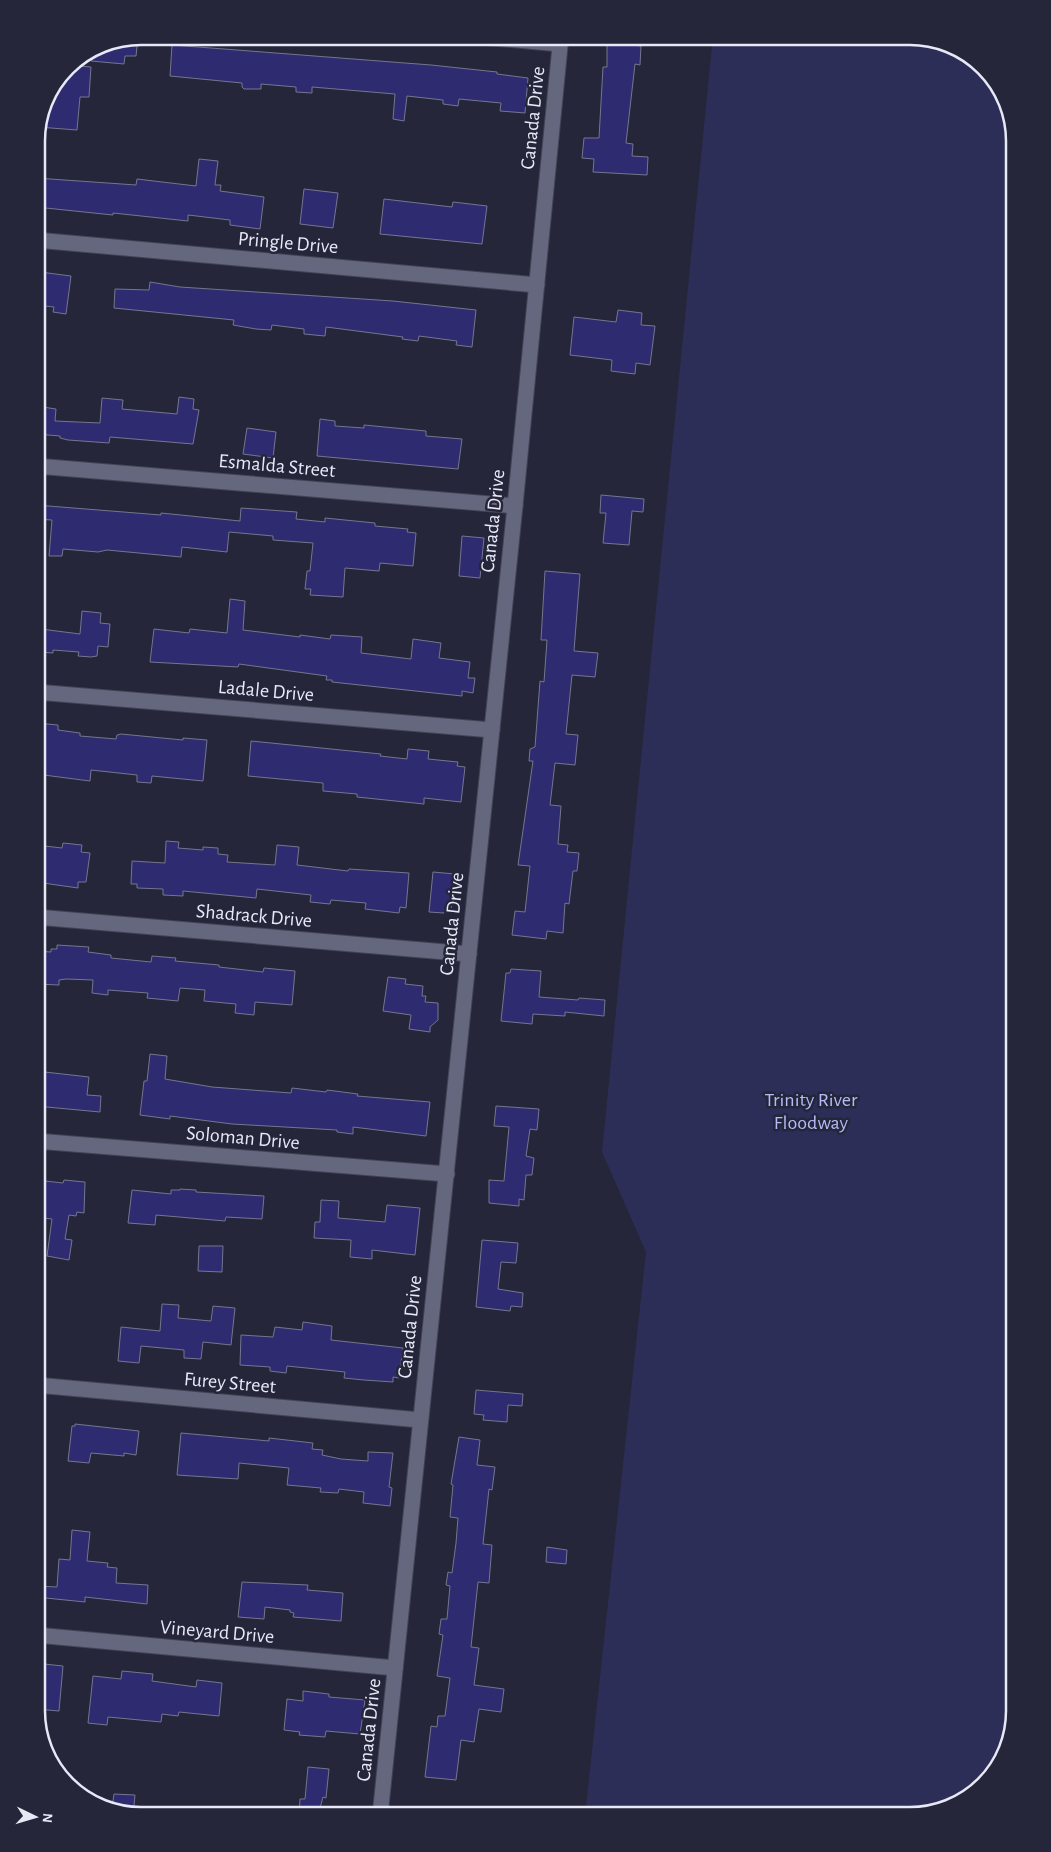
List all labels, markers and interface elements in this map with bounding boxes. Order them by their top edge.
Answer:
street label: Canada Drive [518,65,548,171]
street label: Pringle Drive [237,229,339,257]
street label: Esmalda Street [218,451,337,481]
street label: Canada Drive [478,468,508,574]
street label: Ladale Drive [217,677,315,705]
street label: Canada Drive [437,871,467,977]
street label: Shadrack Drive [195,901,313,931]
park label: Trinity River Floodway [765,1090,858,1133]
street label: Soloman Drive [186,1123,300,1153]
street label: Canada Drive [395,1274,425,1380]
street label: Furey Street [183,1369,277,1397]
street label: Vineyard Drive [159,1617,275,1647]
street label: Canada Drive [354,1677,384,1783]
north arrow [10,1792,60,1842]
text: N [40,1813,54,1824]

